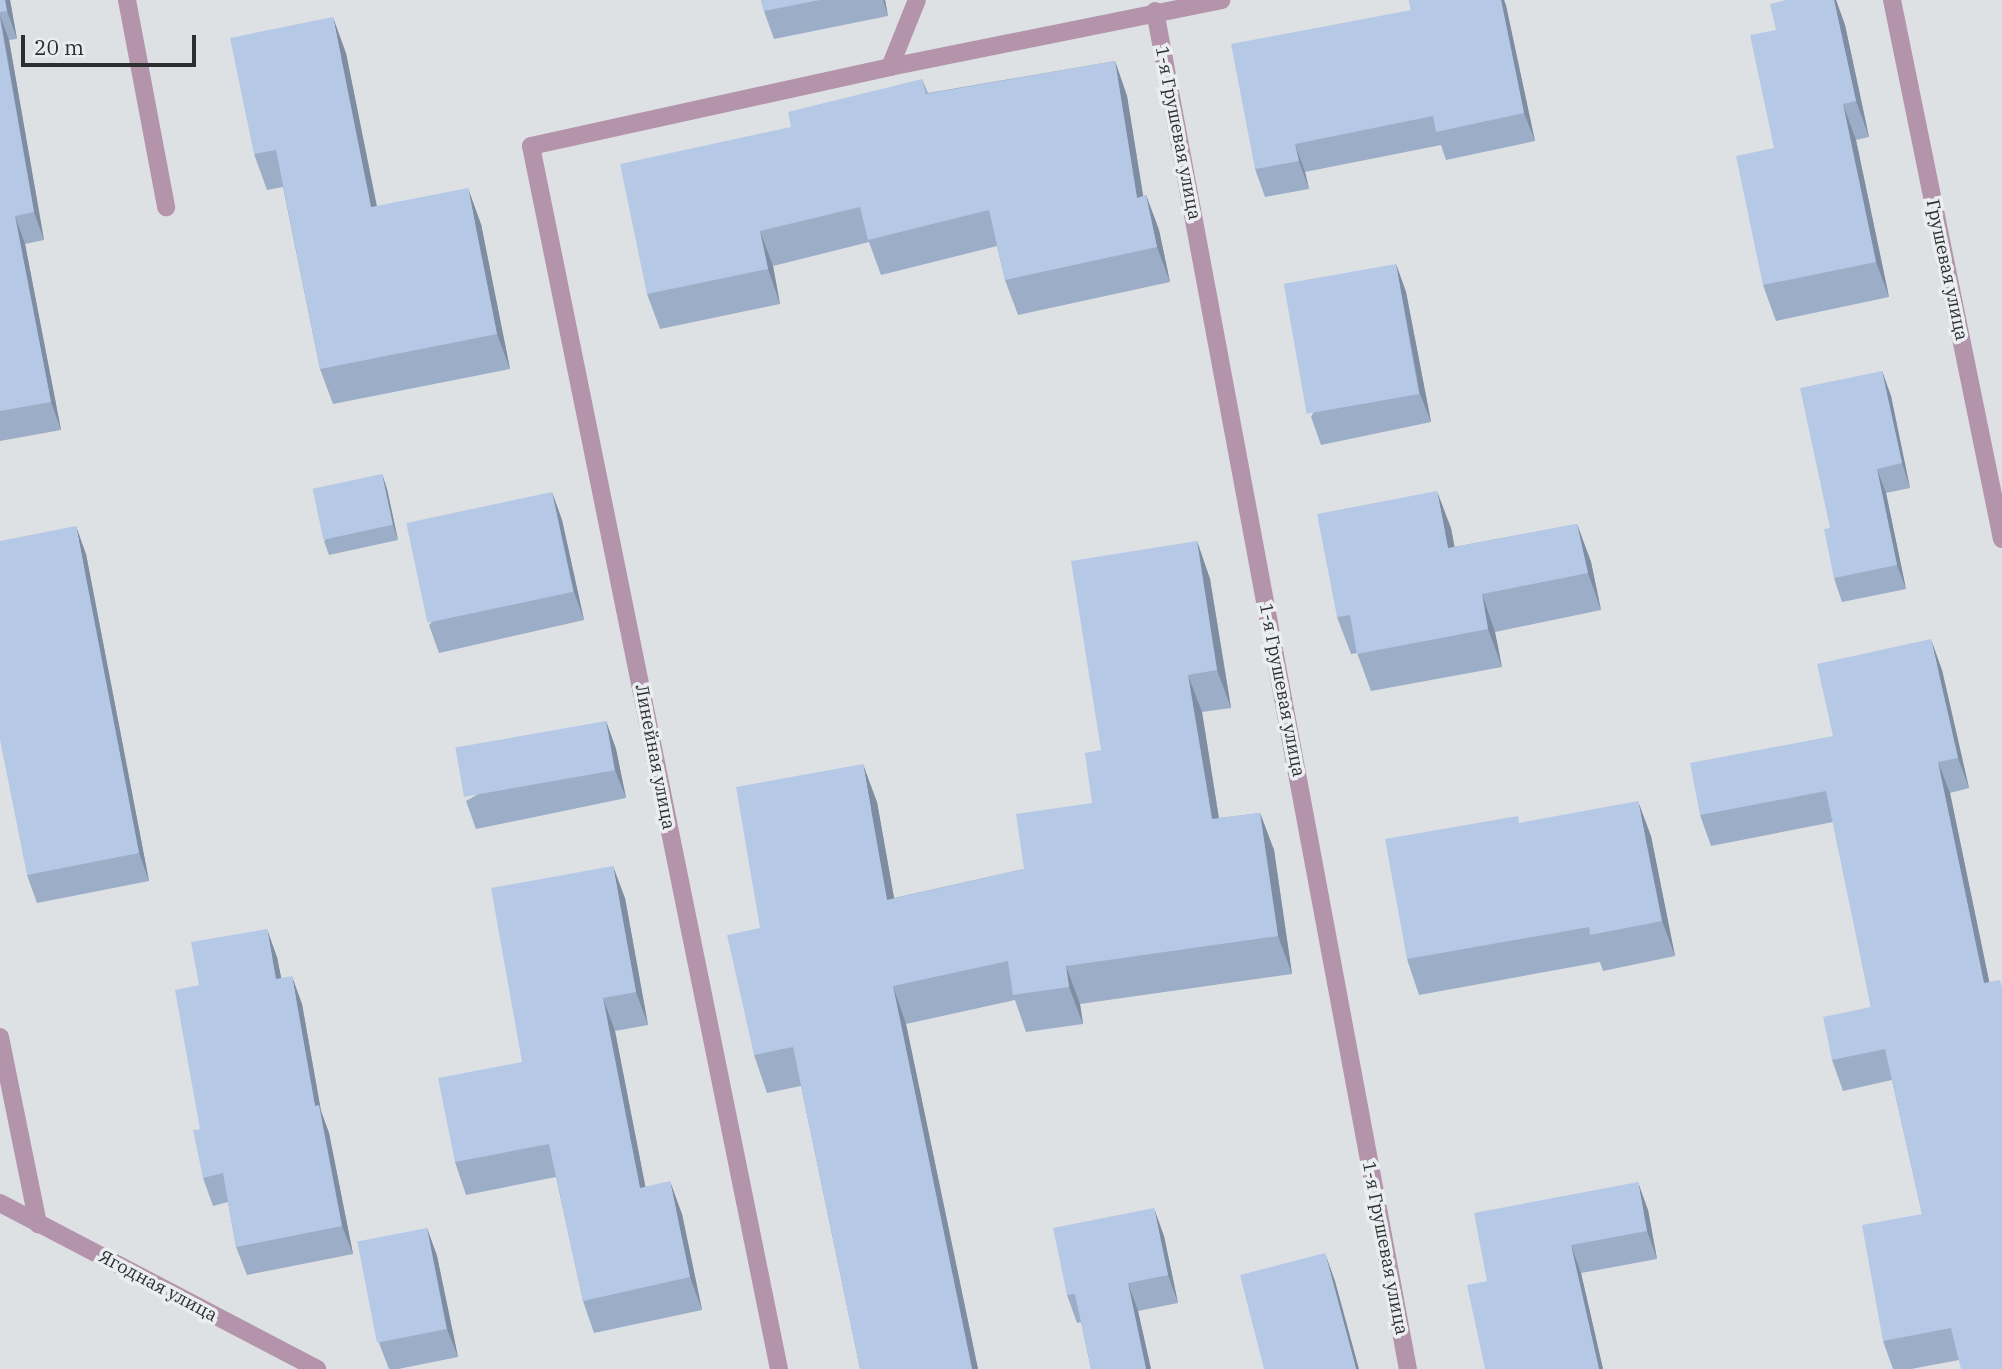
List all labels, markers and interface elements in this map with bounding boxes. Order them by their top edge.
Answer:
scale bar [24,21,200,65]
text: 20 m [34,33,84,61]
street label: 1-я Грушевая улица [1151,44,1205,222]
street label: Грушевая улица [1922,198,1972,342]
street label: 1-я Грушевая улица [1255,601,1309,779]
street label: Линейная улица [630,683,680,831]
street label: 1-я Грушевая улица [1358,1159,1412,1337]
street label: Ягодная улица [95,1246,221,1326]

